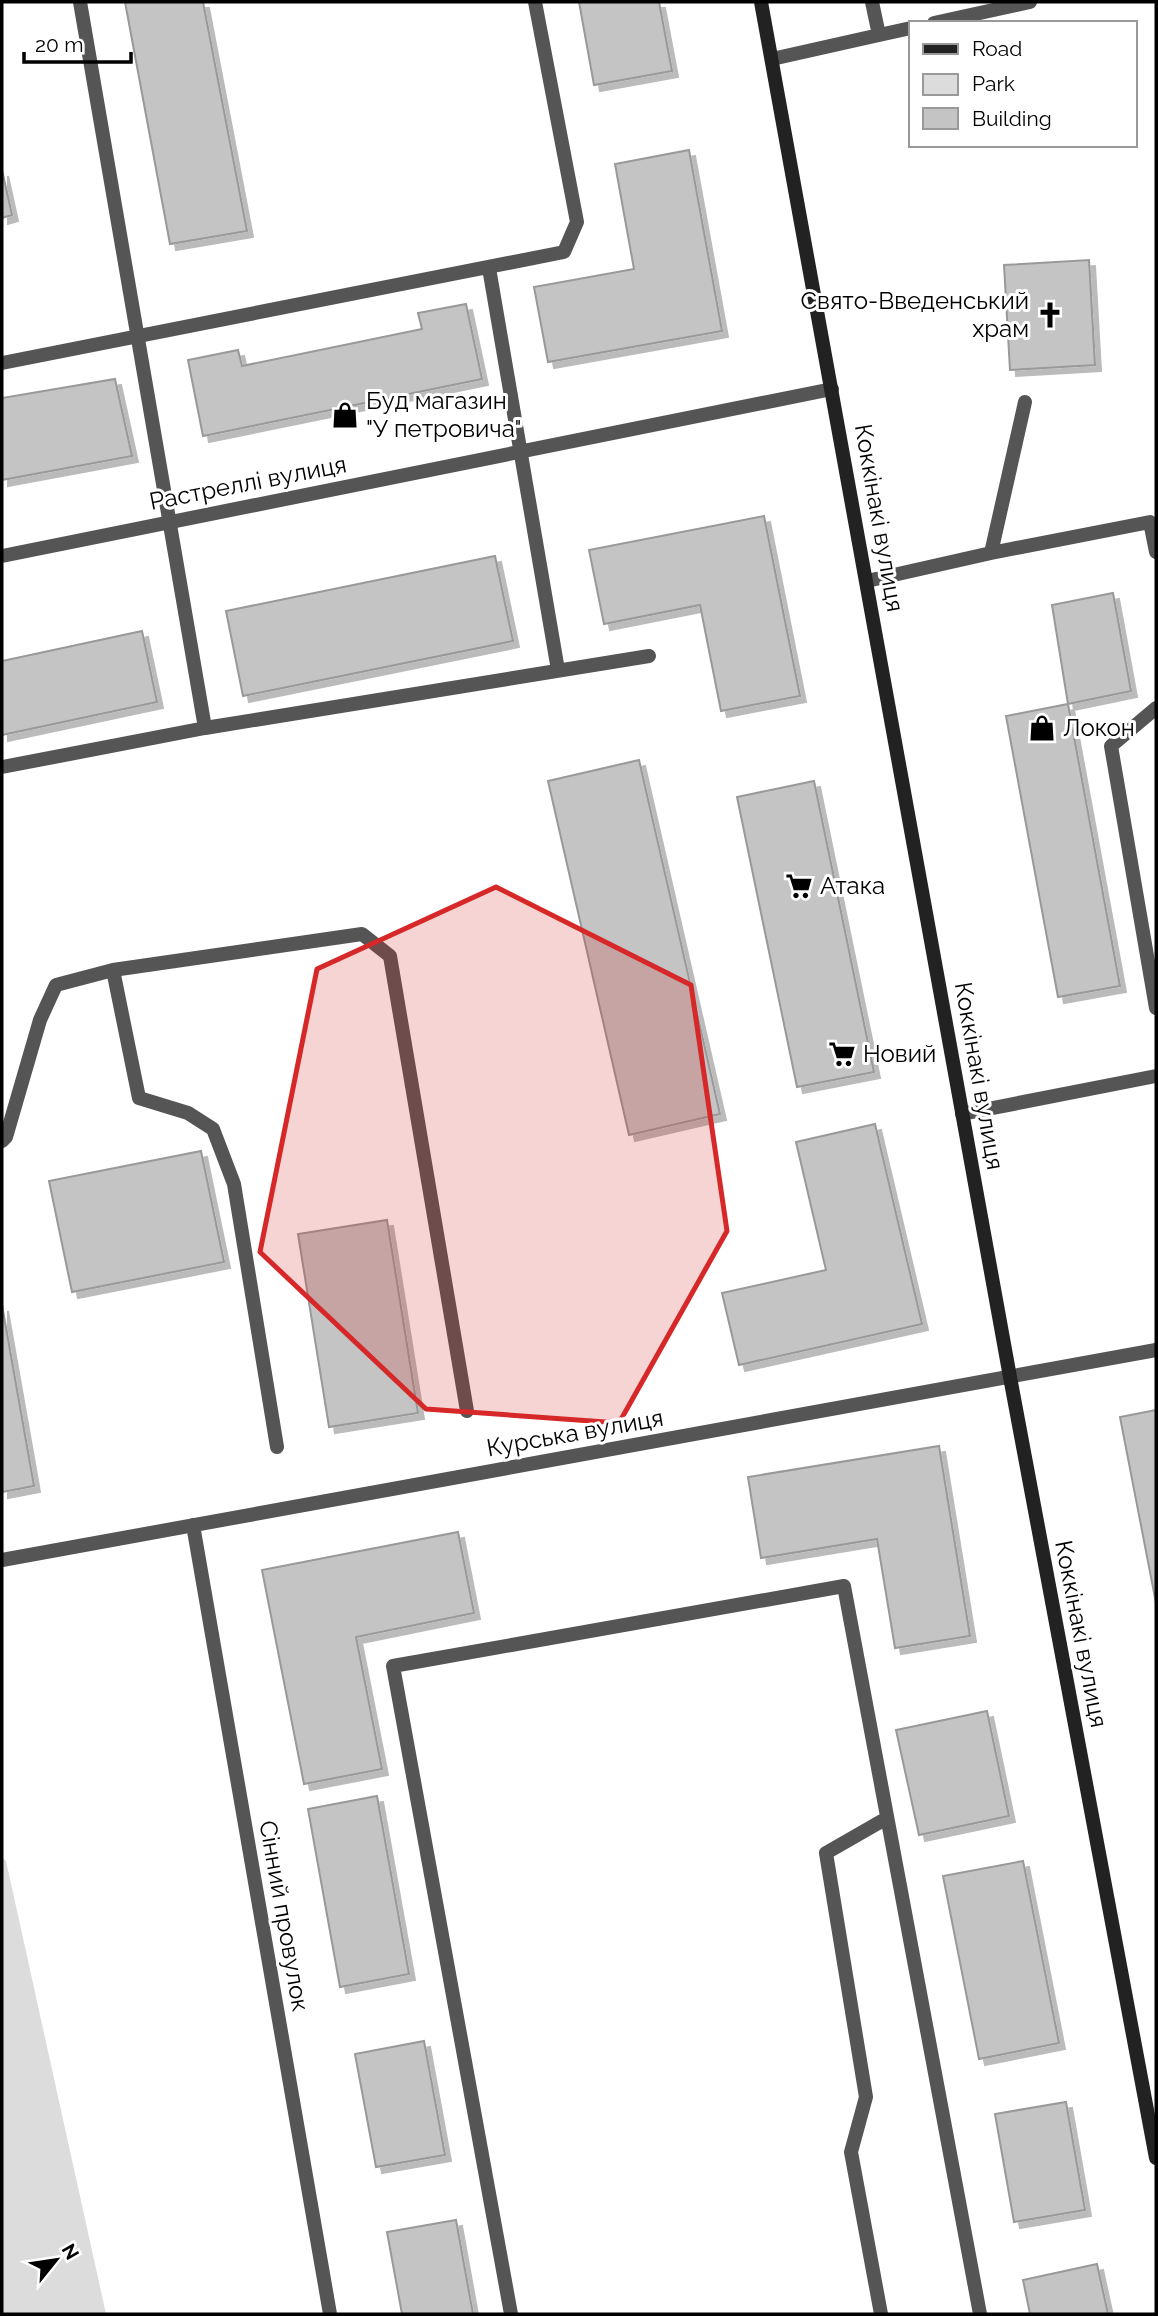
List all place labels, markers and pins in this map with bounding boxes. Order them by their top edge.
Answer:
place label: Свято-Введенський храм [801,286,1029,343]
church icon: Свято-Введенський храм [1035,300,1065,330]
place label: Буд магазин "У петровича" [366,386,521,443]
shop icon: Буд магазин "У петровича" [330,400,360,430]
shop icon: Локон [1027,713,1057,743]
place label: Локон [1063,713,1135,742]
supermarket icon: Атака [784,871,814,901]
place label: Атака [820,871,885,900]
supermarket icon: Новий [827,1039,857,1069]
place label: Новий [863,1039,936,1068]

